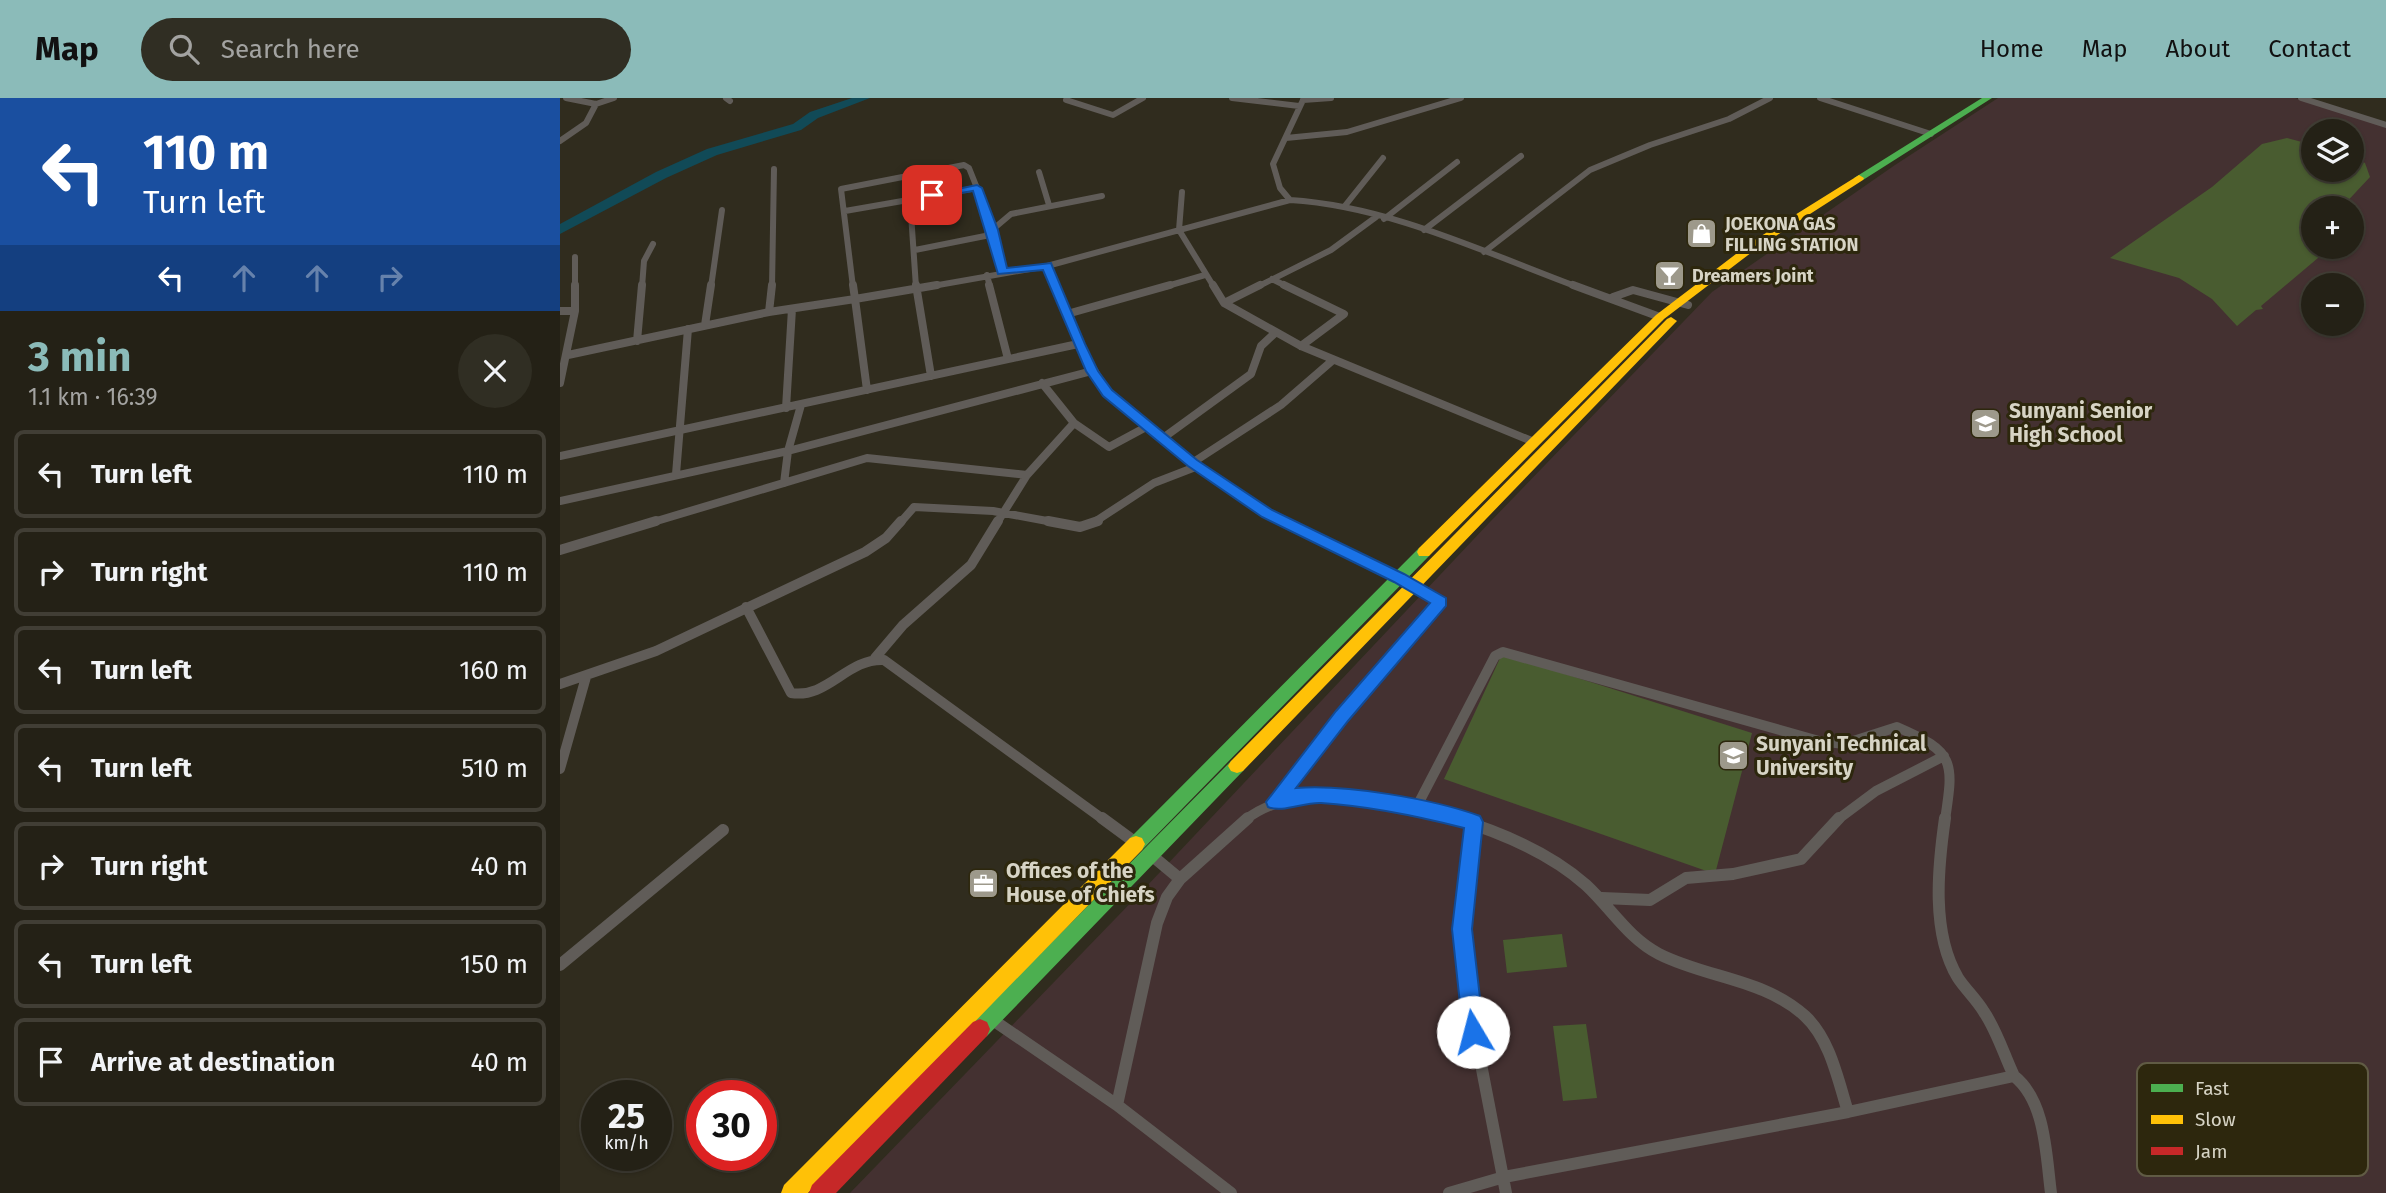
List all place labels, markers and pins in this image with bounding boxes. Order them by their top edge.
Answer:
pin [902,165,962,225]
place label: JOEKONA GAS FILLING STATION [1724,213,1858,256]
shop icon: JOEKONA GAS FILLING STATION [1685,217,1719,251]
bar icon: Dreamers Joint [1652,259,1686,293]
place label: Dreamers Joint [1692,265,1815,287]
place label: Sunyani Senior High School [2009,398,2153,448]
school or university icon: Sunyani Senior High School [1969,406,2003,440]
place label: Sunyani Technical University [1756,731,1927,781]
school or university icon: Sunyani Technical University [1716,739,1750,773]
place label: Offices of the House of Chiefs [1006,858,1155,908]
office icon: Offices of the House of Chiefs [966,866,1000,900]

